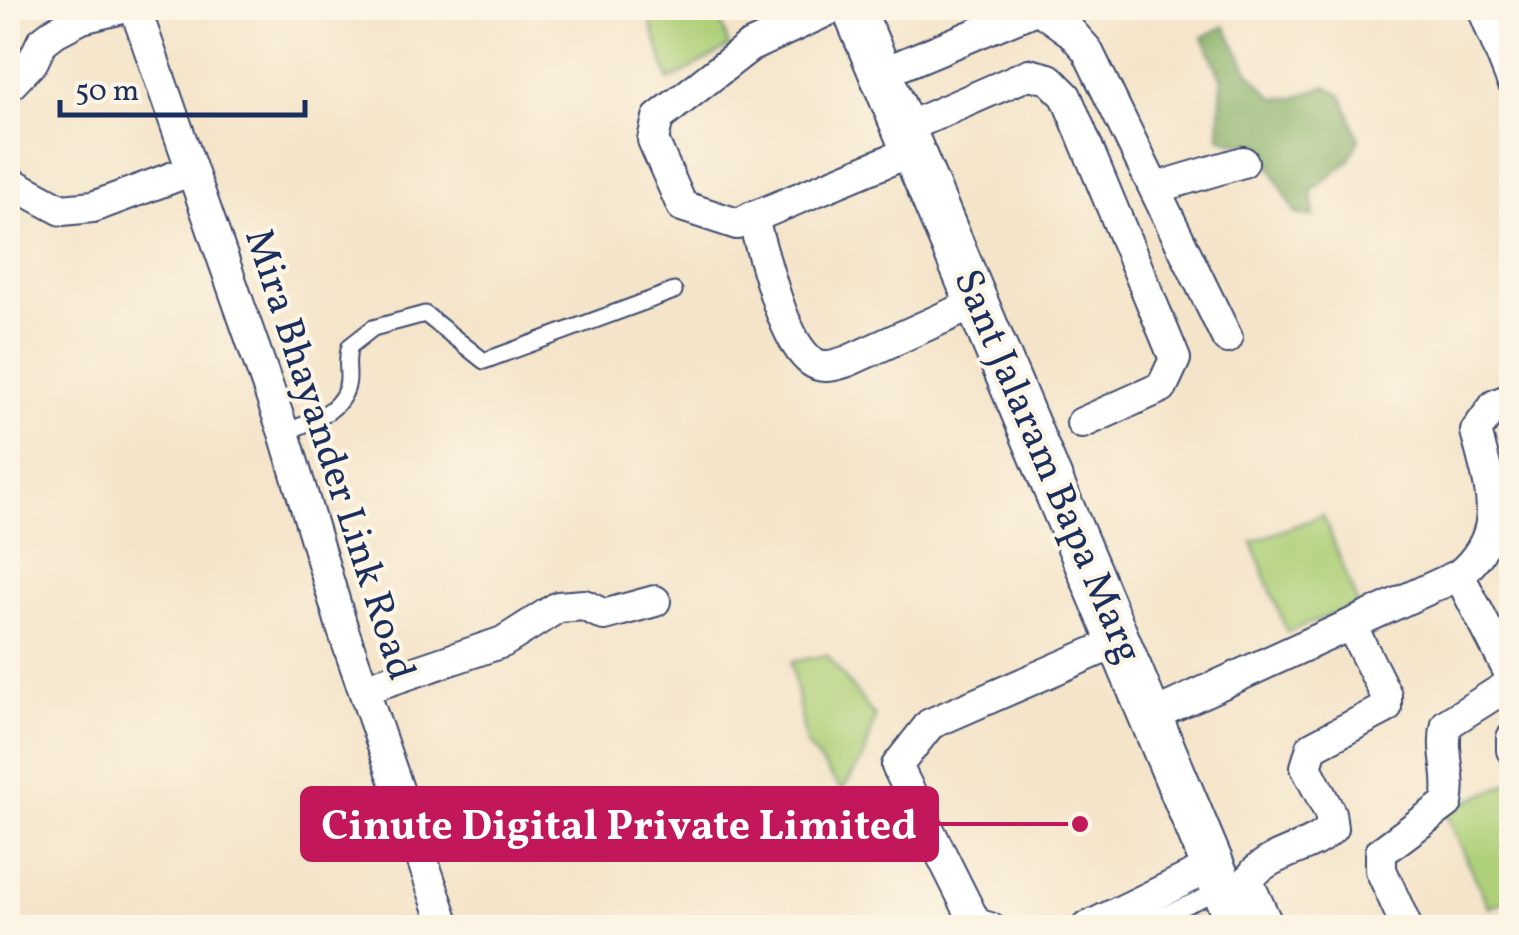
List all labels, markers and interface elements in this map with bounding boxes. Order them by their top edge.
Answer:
scale bar [60,55,305,117]
text: 50 m [75,71,139,113]
street label: Mira Bhayander Link Road [229,222,427,688]
street label: Sant Jalaram Bapa Marg [938,261,1154,673]
callout: Cinute Digital Private Limited [302,788,937,860]
text: Cinute Digital Private Limited [321,799,917,858]

